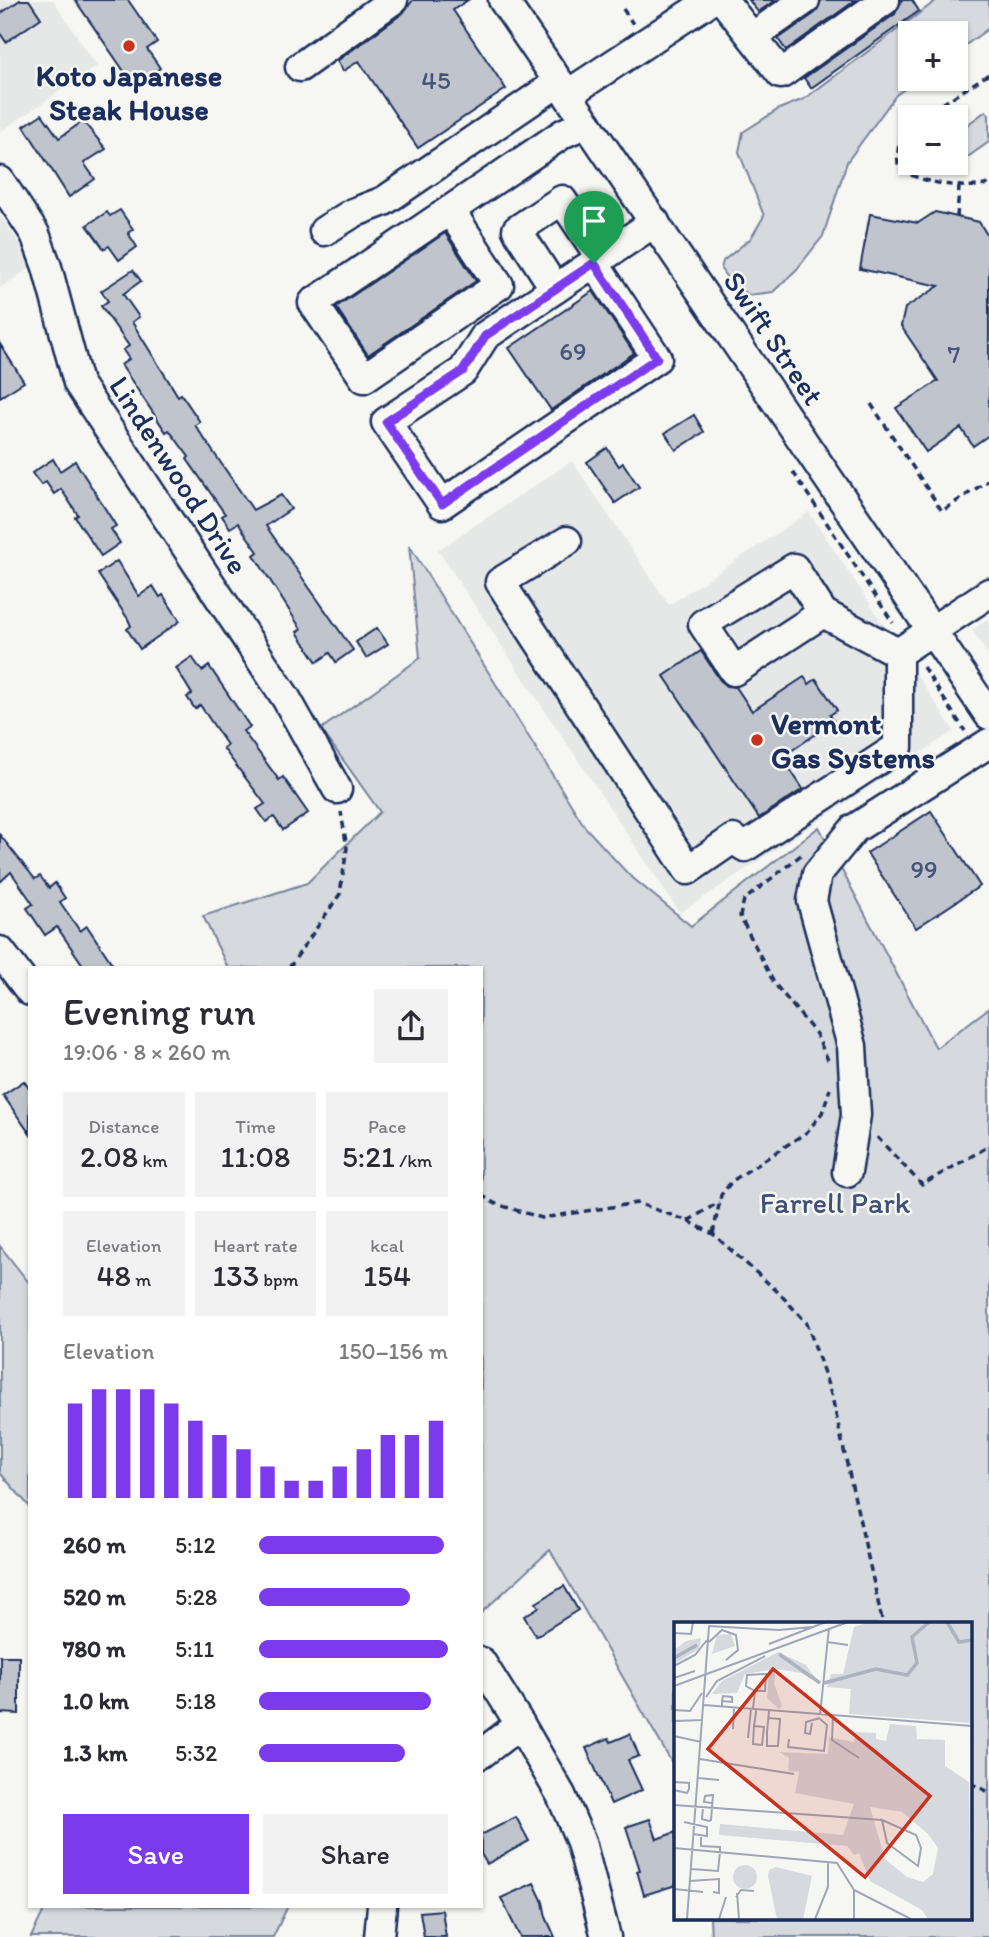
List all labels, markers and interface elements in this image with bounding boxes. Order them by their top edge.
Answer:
map controls [898,21,968,175]
button: + [898,21,968,91]
marker: Koto Japanese Steak House [121,38,137,54]
place label: Koto Japanese Steak House [36,57,222,128]
house number: 45 [421,64,451,96]
button: − [898,105,968,175]
pin [564,191,624,263]
icon: arrive [575,202,613,240]
street label: Swift Street [716,264,832,412]
house number: 69 [559,335,587,367]
house number: 7 [948,338,961,370]
street label: Lindenwood Drive [101,369,257,581]
place label: Vermont Gas Systems [771,705,935,776]
marker: Vermont Gas Systems [749,732,765,748]
house number: 99 [910,853,938,885]
text: Evening run [63,989,256,1035]
button: share [374,989,448,1063]
text: 19:06 · 8 × 260 m [63,1038,231,1066]
text: Distance [88,1115,159,1138]
text: Time [235,1115,276,1138]
text: Pace [368,1115,406,1138]
text: 2.08 [80,1138,138,1175]
text: 11:08 [220,1138,291,1175]
text: 5:21 [342,1138,395,1175]
text: km [138,1149,168,1172]
text: /km [395,1149,432,1172]
park label: Farrell Park [760,1184,911,1221]
text: Elevation [86,1234,162,1257]
text: Heart rate [213,1234,298,1257]
text: kcal [370,1234,404,1257]
text: 48 [96,1257,131,1294]
text: 133 [212,1257,259,1294]
text: 154 [363,1257,411,1294]
text: m [131,1268,151,1291]
text: bpm [259,1268,299,1291]
text: Elevation [63,1337,154,1365]
text: 150–156 m [339,1337,448,1365]
text: 260 m [63,1531,126,1559]
text: 5:12 [175,1531,215,1559]
text: 520 m [63,1583,126,1611]
text: 5:28 [175,1583,217,1611]
inset map [674,1622,972,1920]
text: 780 m [63,1635,126,1663]
text: 5:11 [175,1635,214,1663]
text: 1.0 km [63,1687,129,1715]
text: 5:18 [175,1687,216,1715]
text: 1.3 km [63,1739,127,1767]
text: 5:32 [175,1739,217,1767]
button: Save [63,1814,249,1894]
button: Share [263,1814,448,1894]

